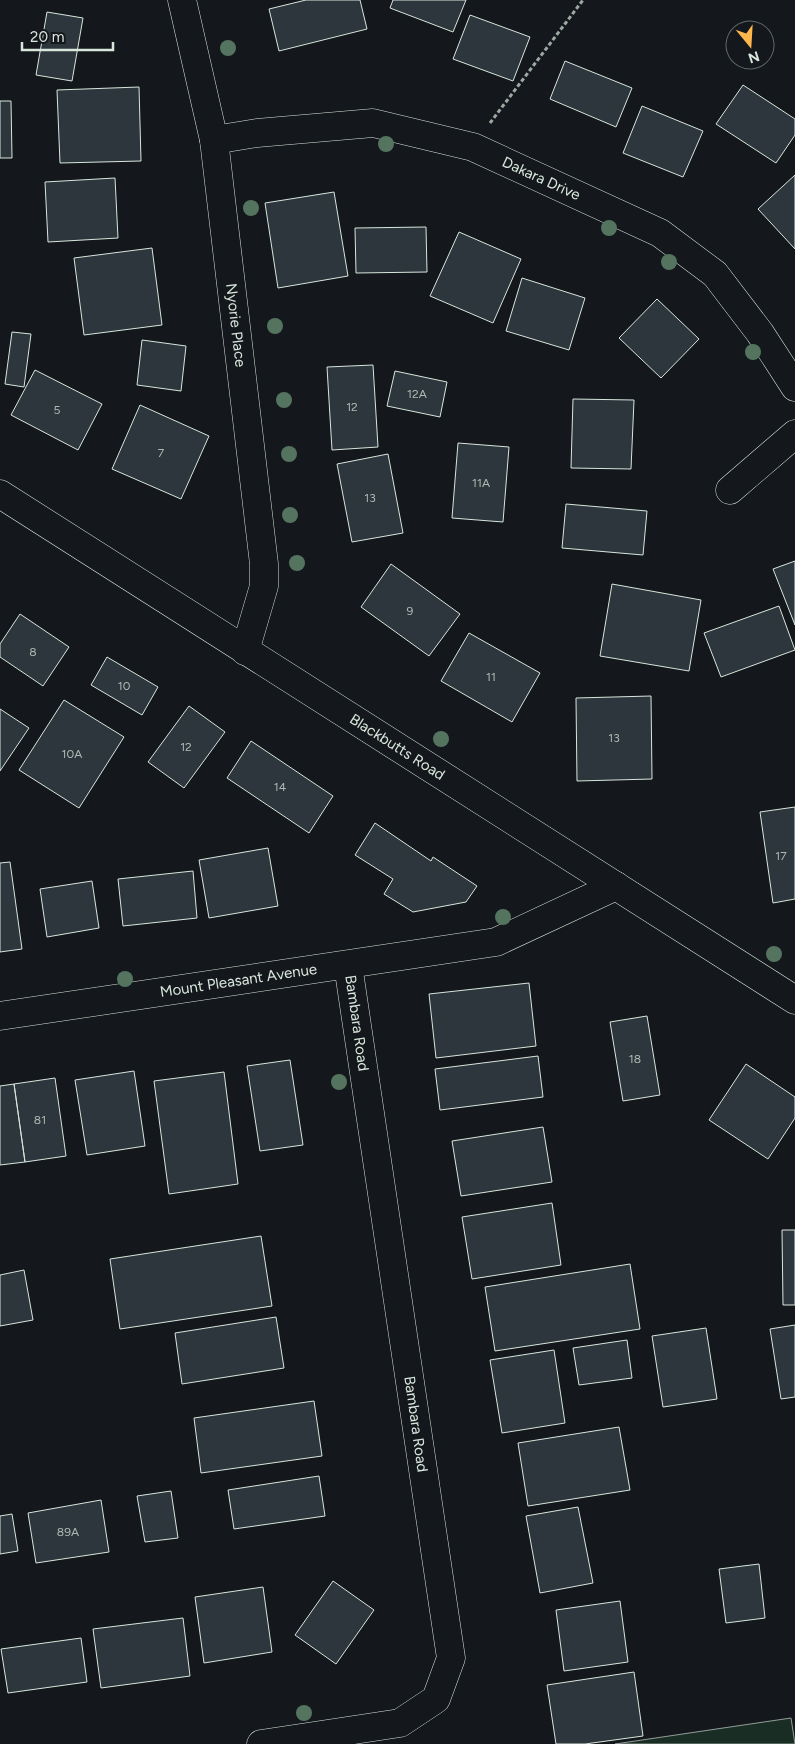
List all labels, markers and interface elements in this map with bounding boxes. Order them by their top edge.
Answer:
scale bar [22,20,114,52]
north arrow [725,20,775,70]
text: 20 m [30,28,64,46]
text: N [746,47,762,67]
street label: Dakara Drive [499,153,583,204]
street label: Nyorie Place [222,282,250,368]
house number: 12A [407,387,427,401]
house number: 12 [346,400,358,414]
house number: 5 [54,403,61,417]
house number: 7 [158,446,165,460]
house number: 11A [472,476,490,490]
house number: 13 [364,491,376,505]
house number: 9 [407,604,414,618]
house number: 8 [29,645,37,659]
house number: 11 [486,670,496,684]
house number: 10 [118,679,131,693]
street label: Blackbutts Road [346,710,448,784]
house number: 13 [608,731,620,745]
house number: 12 [180,740,192,754]
house number: 10A [62,747,82,761]
house number: 14 [274,780,287,794]
house number: 17 [775,849,787,863]
street label: Mount Pleasant Avenue [159,960,318,1001]
street label: Bambara Road [341,974,373,1072]
house number: 18 [629,1052,641,1066]
house number: 81 [34,1113,46,1127]
street label: Bambara Road [400,1375,432,1473]
house number: 89A [57,1525,79,1539]

